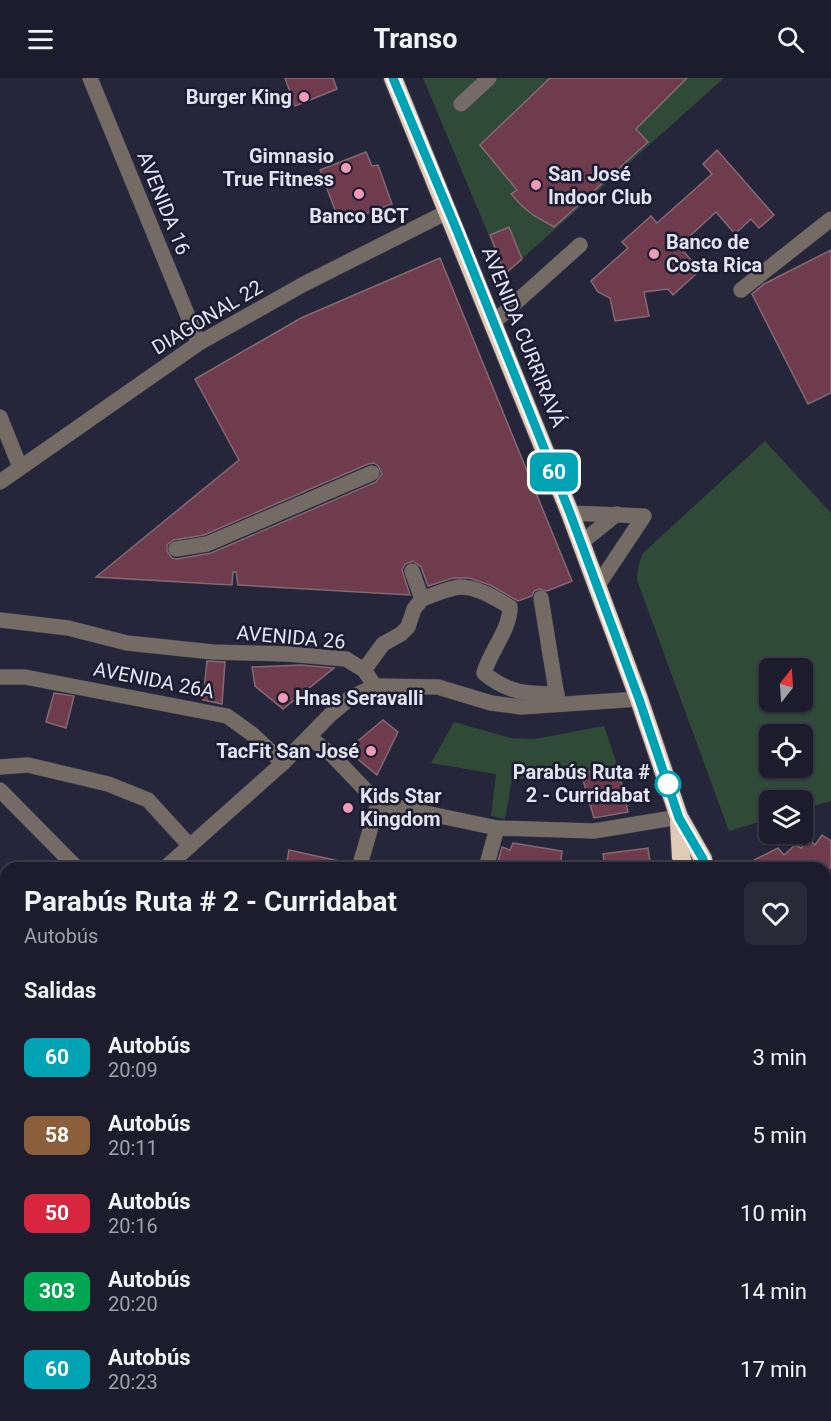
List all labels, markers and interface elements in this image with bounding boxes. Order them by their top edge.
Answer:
icon: menu [24,23,57,56]
text: Transo [374,23,457,55]
icon: search [774,23,807,56]
place label: Burger King [186,85,292,109]
marker: Burger King [297,90,311,104]
place label: Gimnasio True Fitness [222,144,334,191]
street label: AVENIDA 16 [132,148,196,258]
marker: Gimnasio True Fitness [339,161,353,175]
place label: San José Indoor Club [548,162,652,209]
marker: San José Indoor Club [529,178,543,192]
marker: Banco BCT [352,187,366,201]
place label: Banco BCT [309,204,409,228]
place label: Banco de Costa Rica [666,230,763,277]
street label: AVENIDA CURRIRAVÁ [477,243,571,431]
marker: Banco de Costa Rica [647,247,661,261]
street label: DIAGONAL 22 [147,275,267,359]
line badge: 60 [527,452,581,492]
text: 60 [542,460,566,484]
street label: AVENIDA 26 [235,620,347,654]
street label: AVENIDA 26A [92,657,216,703]
north arrow [759,658,813,712]
map controls [759,658,813,844]
place label: Hnas Seravalli [295,686,424,710]
marker: Hnas Seravalli [276,691,290,705]
button: locate [759,724,813,778]
place label: TacFit San José [216,739,359,763]
marker: TacFit San José [364,744,378,758]
place label: Parabús Ruta # 2 - Curridabat [513,760,650,807]
marker: Parabús Ruta # 2 - Curridabat [655,771,681,797]
place label: Kids Star Kingdom [360,784,442,831]
button: layers [759,790,813,844]
marker: Kids Star Kingdom [341,801,355,815]
button: heart [744,882,807,945]
text: Parabús Ruta # 2 - Curridabat [24,885,397,918]
text: Autobús [24,924,98,948]
text: Salidas [24,978,96,1003]
text: Autobús [108,1033,191,1058]
text: 60 [45,1045,69,1069]
text: 3 min [752,1045,807,1070]
text: 20:09 [108,1058,158,1082]
text: Autobús [108,1111,191,1136]
text: 58 [45,1123,69,1147]
text: 5 min [752,1123,807,1148]
text: 20:11 [108,1136,158,1160]
text: Autobús [108,1189,191,1214]
text: 50 [45,1201,69,1225]
text: 10 min [740,1201,807,1226]
text: 20:16 [108,1214,158,1238]
text: Autobús [108,1267,191,1292]
text: 303 [39,1279,75,1303]
text: 14 min [740,1279,807,1304]
text: 20:20 [108,1292,158,1316]
text: Autobús [108,1345,191,1370]
text: 60 [45,1357,69,1381]
text: 17 min [740,1357,807,1382]
text: 20:23 [108,1370,158,1394]

